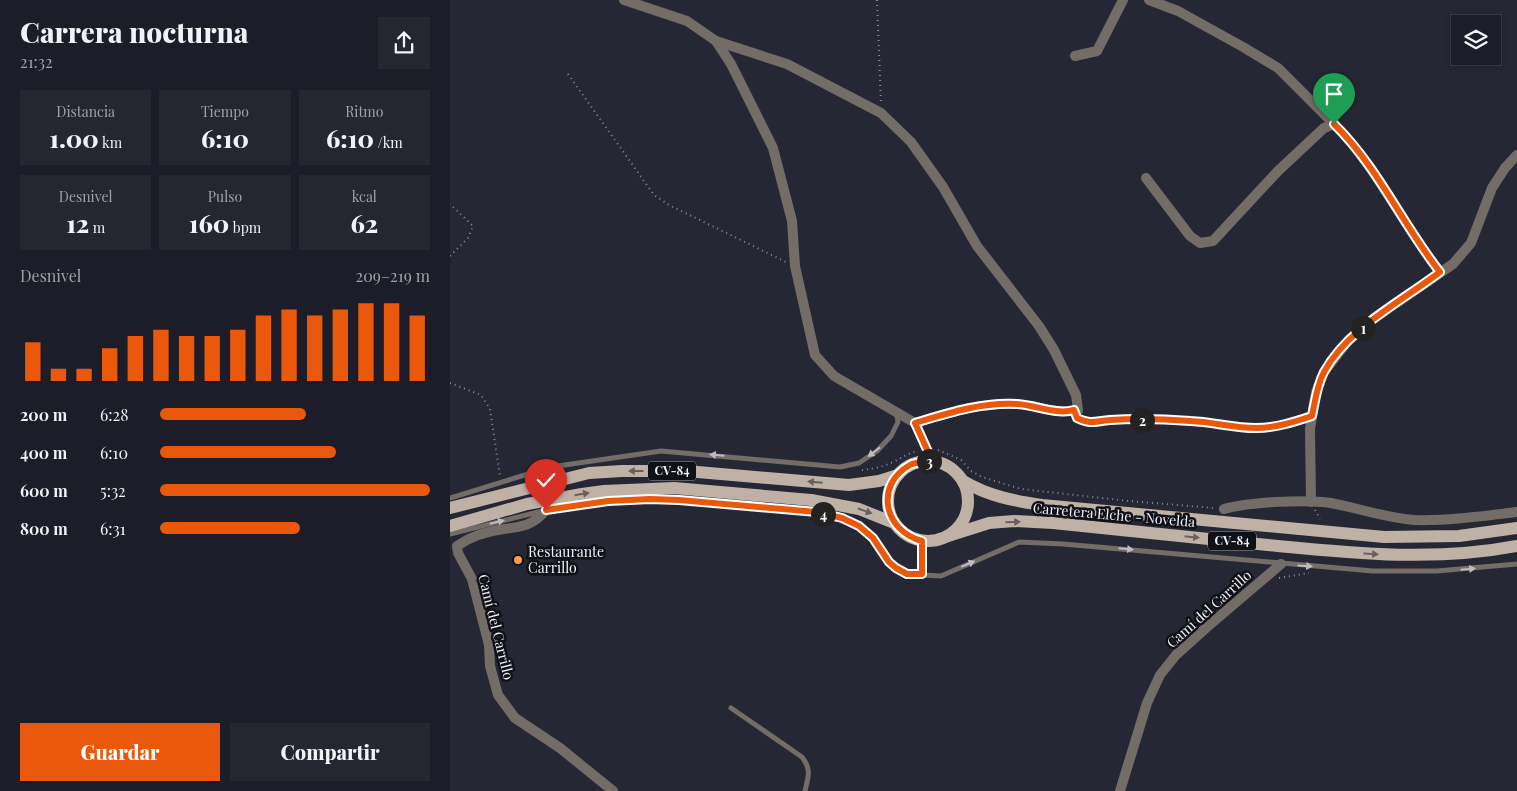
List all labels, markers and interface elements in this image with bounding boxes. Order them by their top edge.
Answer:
text: Carrera nocturna [20,13,249,50]
map controls [1451,15,1501,65]
button: layers [1451,15,1501,65]
button: share [378,17,430,69]
text: 21:32 [20,51,53,72]
pin [1313,73,1355,124]
icon: arrive [1320,80,1348,108]
text: Distancia [56,102,115,121]
text: Tiempo [201,102,249,121]
text: Ritmo [345,102,383,121]
text: 1.00 [49,121,99,154]
text: 6:10 [201,121,249,154]
text: 6:10 [326,121,374,154]
text: km [99,133,122,152]
text: /km [374,133,403,152]
text: Desnivel [59,187,113,206]
text: Pulso [208,187,242,206]
text: kcal [352,187,377,206]
text: 12 [66,206,89,239]
text: 160 [189,206,229,239]
text: 62 [350,206,378,239]
text: m [89,218,105,237]
text: bpm [229,218,261,237]
text: Desnivel [20,265,81,286]
text: 209–219 m [356,265,430,286]
pin: 1 [1350,316,1376,340]
text: 1 [1361,319,1366,338]
text: 200 m [20,404,67,425]
text: 6:28 [100,404,129,425]
pin: 2 [1130,408,1154,432]
text: 2 [1139,411,1146,430]
text: 400 m [20,442,67,463]
text: 6:10 [100,442,128,463]
one-way arrow [868,446,881,457]
pin: 3 [916,448,942,474]
one-way arrow [708,451,724,459]
text: 3 [926,452,933,471]
pin [525,459,567,510]
road number: CV-84 [648,462,696,481]
icon: check [532,466,560,494]
one-way arrow [627,467,643,475]
one-way arrow [807,478,823,486]
text: 600 m [20,480,68,501]
text: 5:32 [100,480,126,501]
one-way arrow [575,489,591,497]
street label: Carretera Elche - Novelda [1032,498,1196,531]
pin: 4 [810,502,836,526]
text: 4 [820,505,827,524]
one-way arrow [858,508,873,515]
one-way arrow [1005,517,1021,525]
text: 800 m [20,518,68,539]
text: 6:31 [100,518,126,539]
one-way arrow [490,518,505,526]
road number: CV-84 [1208,532,1256,550]
one-way arrow [1184,533,1200,541]
place label: Restaurante Carrillo [528,542,604,577]
one-way arrow [1118,546,1134,554]
one-way arrow [1363,550,1379,558]
marker: Restaurante Carrillo [512,554,524,566]
one-way arrow [961,560,976,568]
one-way arrow [1298,562,1314,570]
one-way arrow [1460,564,1476,572]
street label: Camí del Carrillo [1162,565,1255,652]
street label: Camí del Carrillo [474,572,519,682]
button: Guardar [20,723,220,781]
button: Compartir [230,723,430,781]

